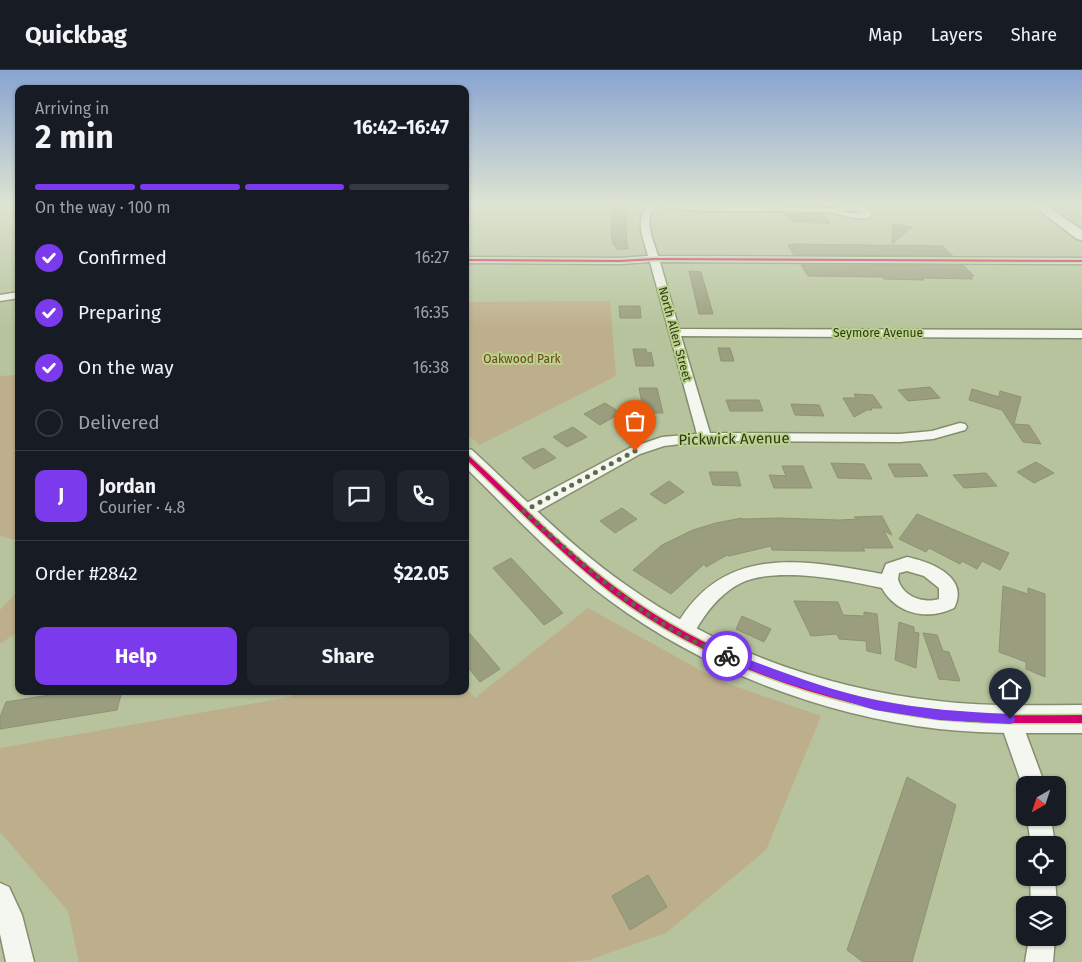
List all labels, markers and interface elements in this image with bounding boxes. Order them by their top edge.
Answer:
text: Quickbag [25,21,127,49]
text: Map [868,24,903,46]
text: Layers [931,24,983,46]
text: Share [1011,24,1057,46]
text: Arriving in [35,99,109,118]
text: 16:42–16:47 [353,116,449,139]
text: 2 min [35,118,114,156]
text: On the way · 100 m [35,198,170,217]
icon: check [35,244,63,272]
text: Confirmed [78,246,167,269]
text: 16:27 [415,248,449,267]
street label: North Allen Street [656,285,695,384]
icon: check [35,299,63,327]
text: Preparing [78,301,161,324]
text: 16:35 [414,303,449,322]
street label: Seymore Avenue [833,326,923,340]
park label: Oakwood Park [483,352,562,366]
icon: check [35,354,63,382]
text: On the way [78,356,174,379]
text: 16:38 [413,358,449,377]
pin [614,400,656,451]
icon: bag [621,407,649,435]
text: Delivered [78,411,160,434]
street label: Pickwick Avenue [678,429,790,449]
button: chat [333,470,385,522]
button: phone [397,470,449,522]
text: Jordan [99,475,156,498]
text: J [58,484,64,507]
text: Courier · 4.8 [99,498,185,517]
text: Order #2842 [35,562,138,585]
text: $22.05 [394,562,449,585]
button: Help [35,627,237,685]
button: Share [247,627,449,685]
courier [702,631,752,681]
icon: bike [713,642,741,670]
pin [989,668,1031,719]
icon: home [996,675,1024,703]
north arrow [1016,776,1066,826]
map controls [1016,776,1066,946]
button: locate [1016,836,1066,886]
button: layers [1016,896,1066,946]

